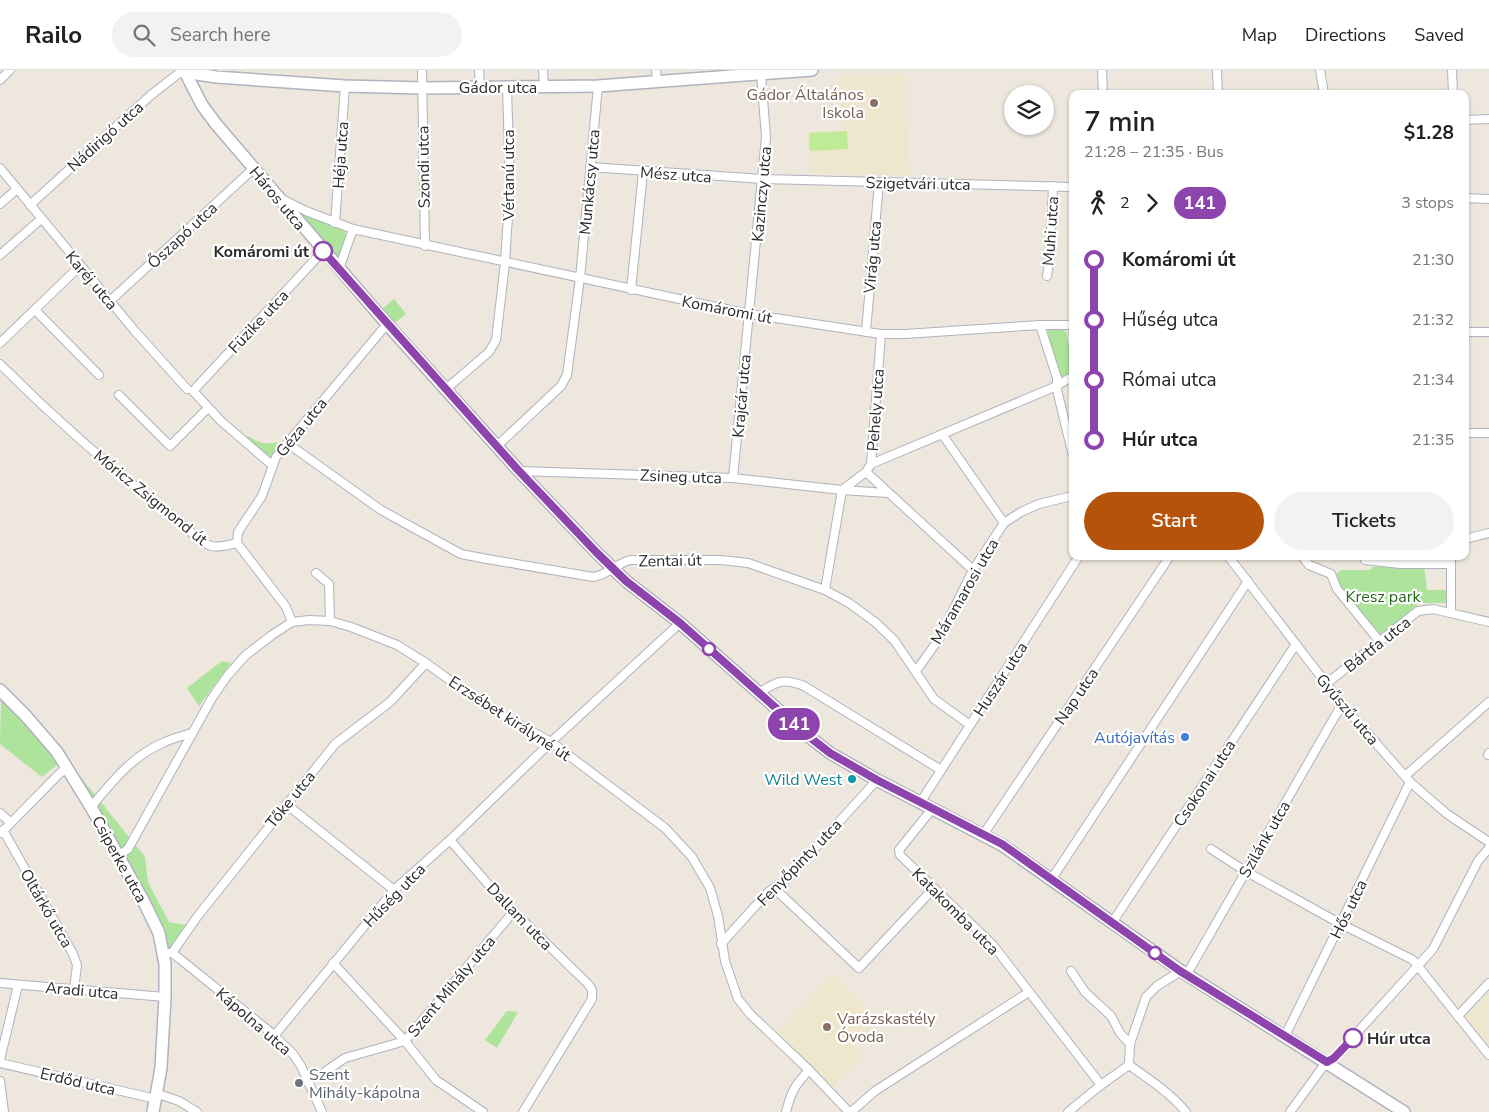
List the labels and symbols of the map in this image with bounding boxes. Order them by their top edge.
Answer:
street label: Gádor utca [459,77,537,99]
place label: Gádor Általános Iskola [747,84,864,124]
street label: Nádirigó utca [63,97,149,177]
marker: Gádor Általános Iskola [868,97,880,109]
street label: Héja utca [328,121,354,189]
street label: Szondi utca [412,126,436,208]
street label: Munkácsy utca [574,128,606,236]
street label: Vértanú utca [498,129,520,222]
street label: Kazinczy utca [747,145,777,243]
street label: Háros utca [244,162,311,235]
street label: Mész utca [639,162,712,188]
street label: Szigetvári utca [865,172,971,196]
street label: Muhi utca [1038,195,1064,267]
street label: Őszapó utca [143,198,222,274]
street label: Virág utca [859,220,887,295]
place label: Komáromi út [213,241,310,263]
marker: Komáromi út [313,241,333,261]
street label: Karéj utca [60,246,122,315]
street label: Füzike utca [224,285,294,358]
street label: Komáromi út [680,290,774,330]
street label: Krajcár utca [727,353,757,439]
street label: Pehely utca [862,368,890,452]
street label: Géza utca [271,393,332,462]
street label: Móricz Zsigmond út [89,445,212,551]
street label: Zsineg utca [640,465,722,489]
street label: Máramarosi utca [926,535,1004,648]
street label: Zentai út [638,549,702,573]
park label: Kresz park [1346,586,1421,608]
street label: Bártfa utca [1340,612,1416,678]
street label: Huszár utca [969,638,1033,721]
unlabelled marker [702,642,716,656]
street label: Nap utca [1050,664,1104,729]
street label: Gyűszű utca [1311,669,1384,750]
street label: Erzsébet királyné út [444,671,575,767]
line badge: 141 [765,708,823,740]
place label: Autójavítás [1094,727,1175,749]
marker: Autójavítás [1179,731,1191,743]
street label: Csokonai utca [1168,736,1241,831]
street label: Tőke utca [261,766,321,833]
place label: Wild West [764,769,842,791]
marker: Wild West [846,773,858,785]
street label: Szilánk utca [1234,797,1296,882]
street label: Csiperke utca [86,812,152,907]
street label: Fenyőpinty utca [752,814,847,911]
street label: Hűség utca [359,859,431,933]
street label: Katakomba utca [907,863,1004,960]
street label: Oltárkő utca [15,865,78,952]
street label: Hős utca [1325,876,1373,943]
street label: Dallam utca [481,878,557,955]
street label: Szent Mihály utca [403,931,501,1042]
unlabelled marker [1148,946,1162,960]
street label: Aradi utca [44,977,119,1005]
street label: Kápolna utca [211,983,296,1061]
place label: Varázskastély Óvoda [836,1008,936,1048]
marker: Varázskastély Óvoda [821,1021,833,1033]
marker: Húr utca [1343,1028,1363,1048]
place label: Húr utca [1367,1028,1431,1050]
street label: Erdőd utca [38,1063,118,1101]
place label: Szent Mihály-kápolna [309,1064,420,1104]
marker: Szent Mihály-kápolna [293,1077,305,1089]

